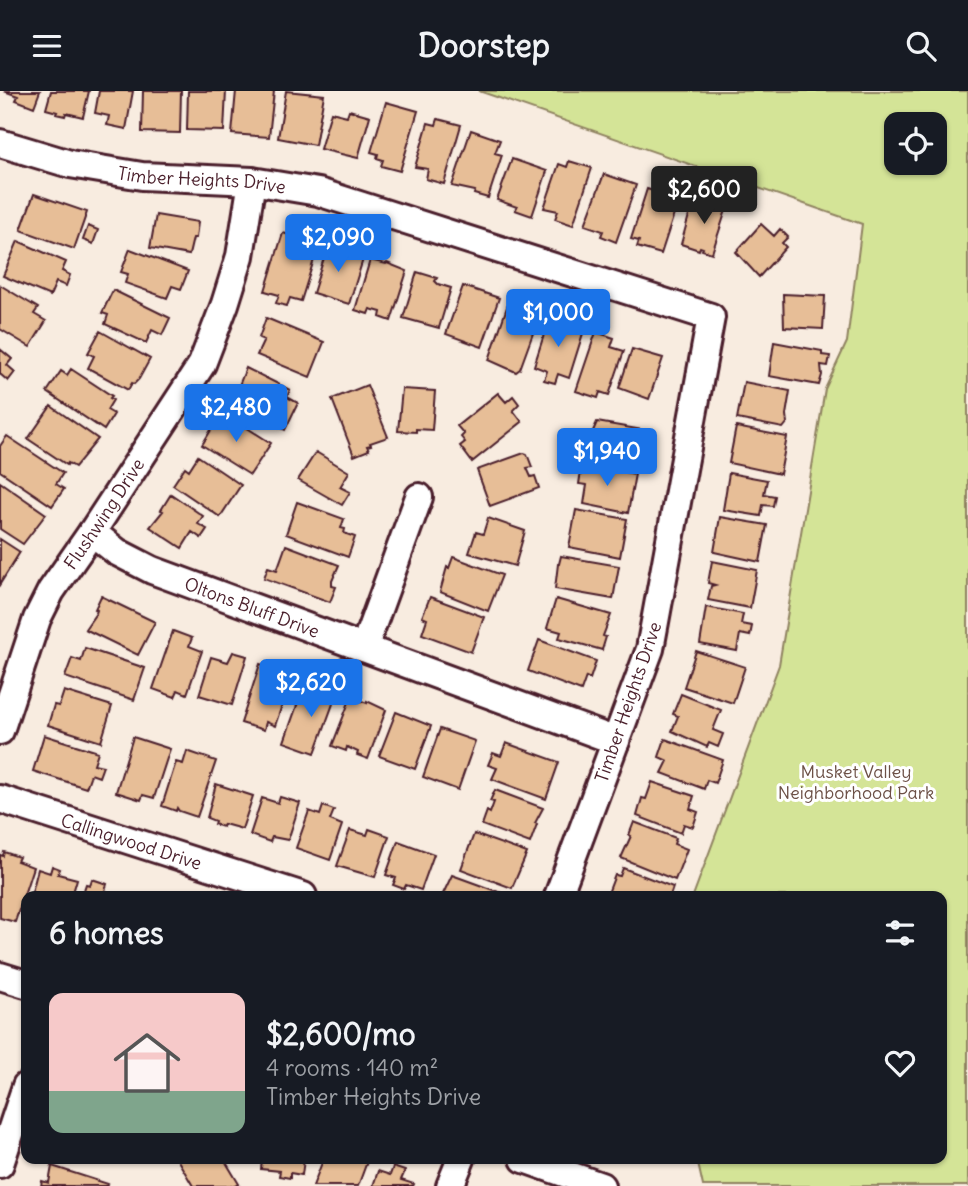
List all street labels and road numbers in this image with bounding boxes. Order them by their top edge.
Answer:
street label: Timber Heights Drive [116,161,288,198]
street label: Flushwing Drive [58,453,149,573]
street label: Oltons Bluff Drive [181,571,323,642]
street label: Timber Heights Drive [590,619,666,785]
street label: Callingwood Drive [58,808,205,874]

